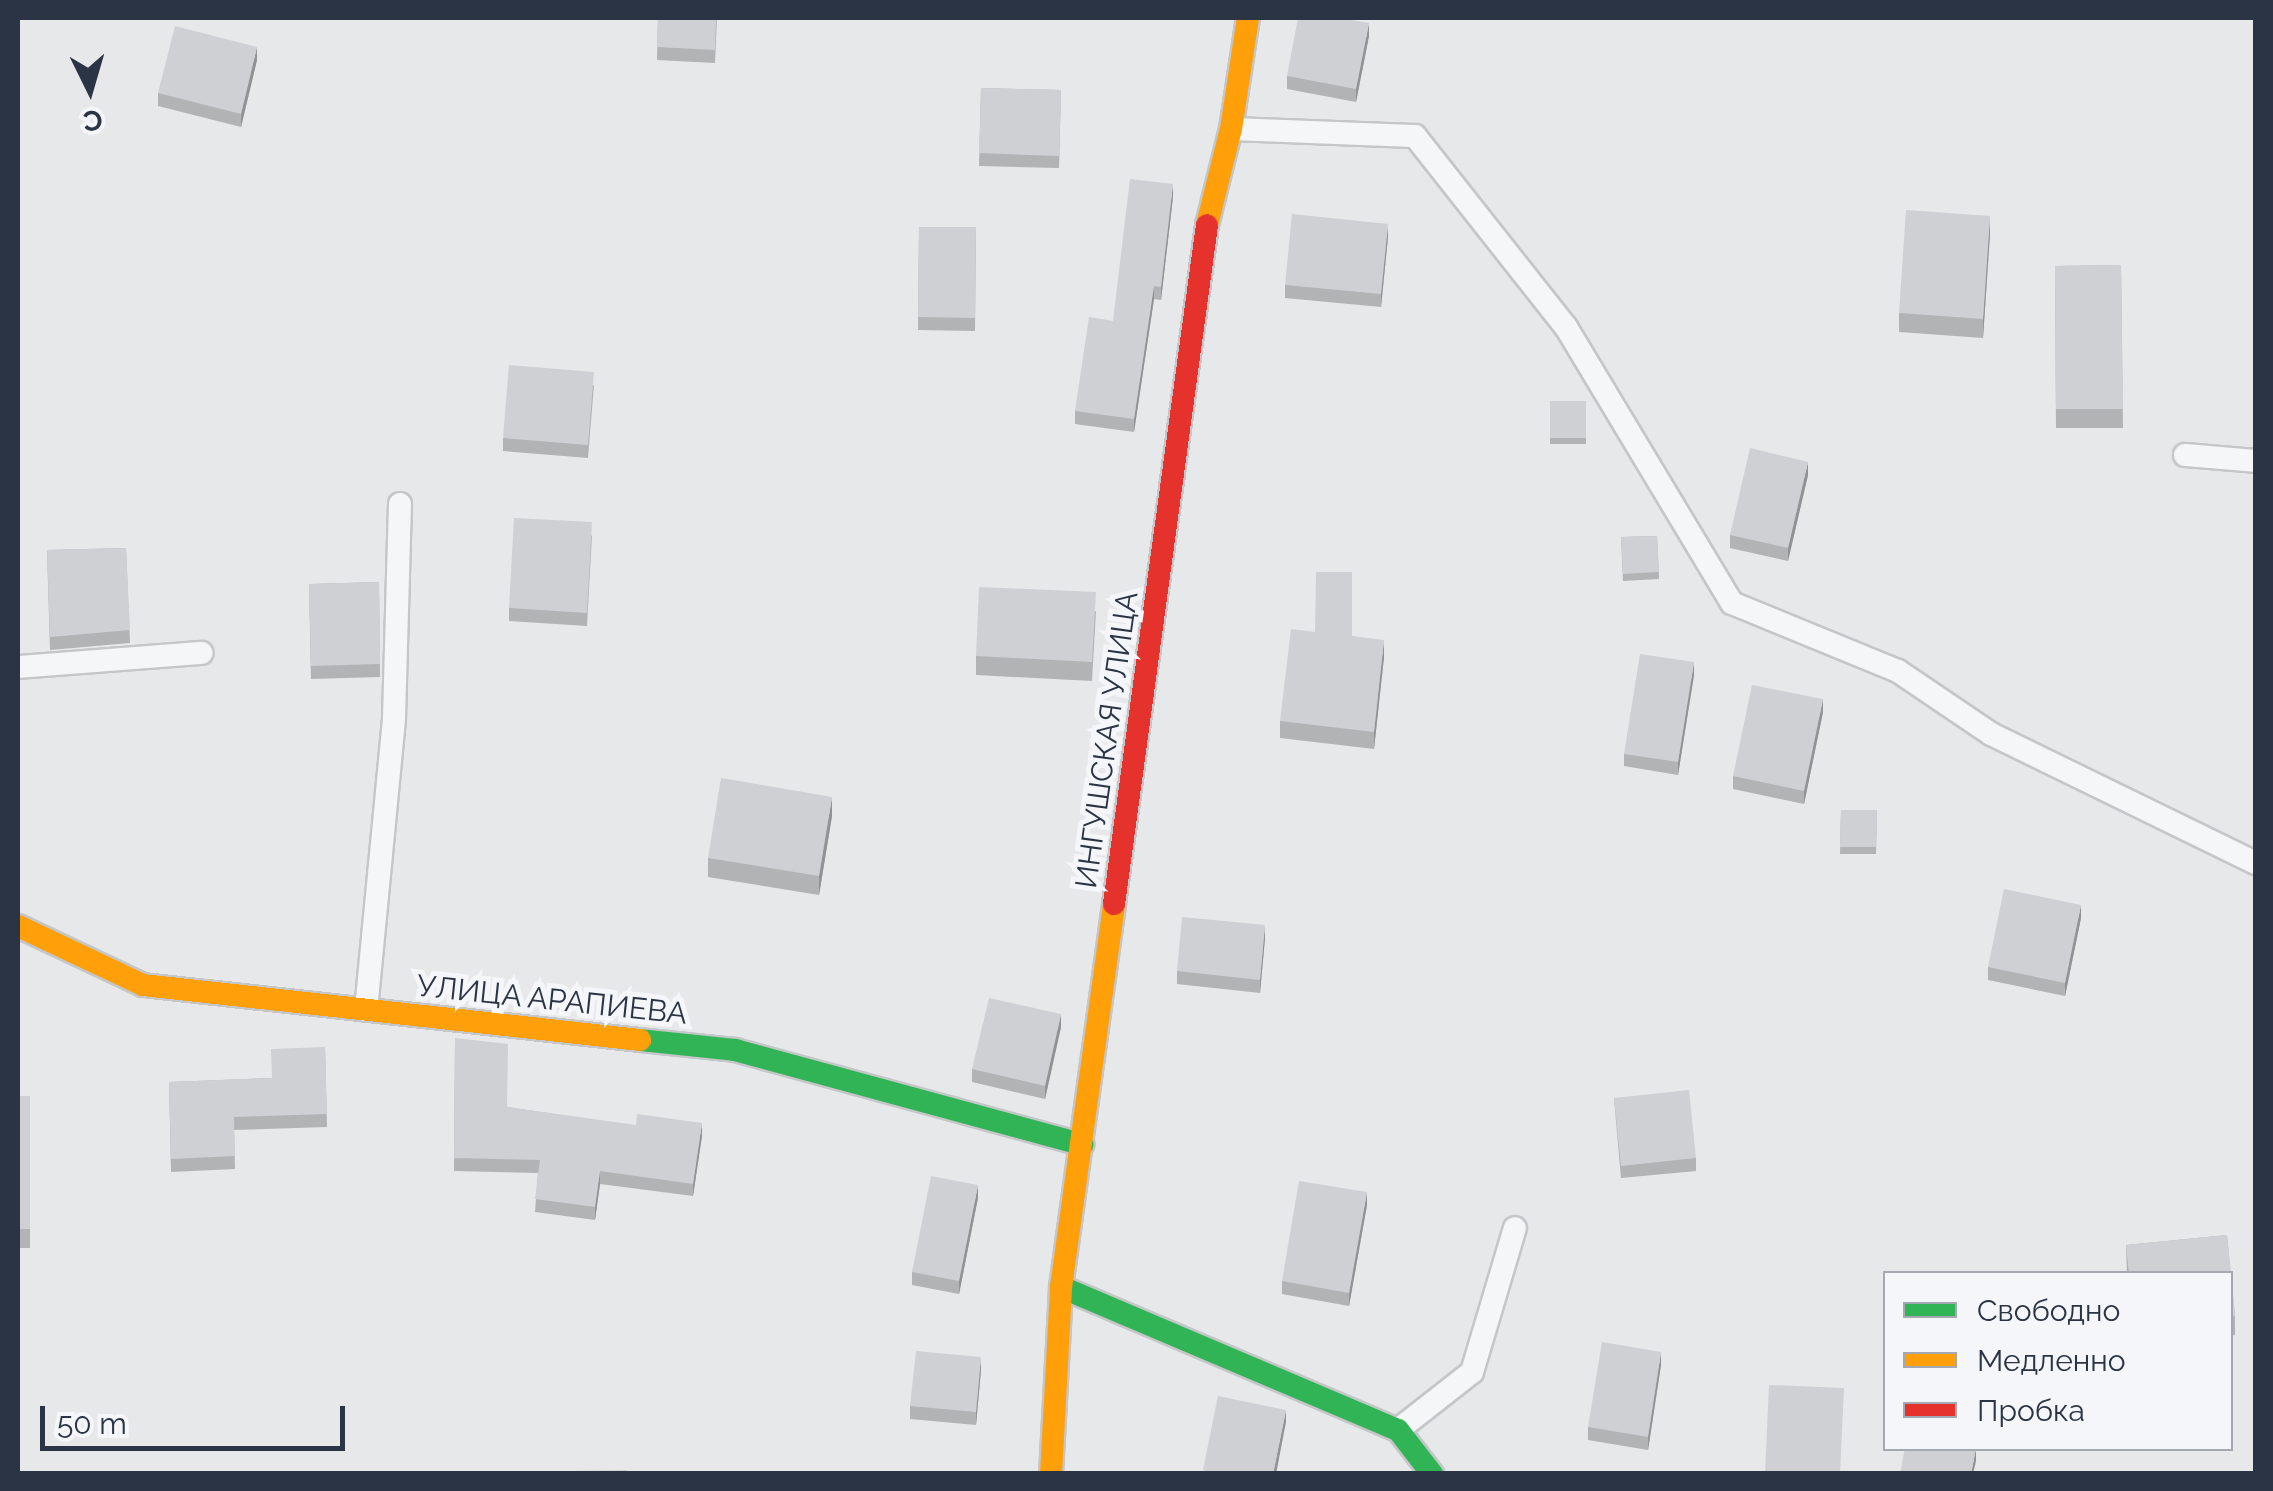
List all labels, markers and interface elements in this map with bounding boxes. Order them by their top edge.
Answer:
north arrow [40,40,140,140]
text: С [82,103,104,138]
street label: ИНГУШСКАЯ УЛИЦА [1068,589,1146,891]
street label: УЛИЦА АРАПИЕВА [414,968,690,1032]
legend [1883,1271,2233,1451]
text: Свободно [1977,1293,2120,1328]
text: Медленно [1977,1343,2126,1378]
scale bar [45,1386,350,1448]
text: Пробка [1977,1393,2085,1428]
text: 50 m [57,1406,127,1441]

